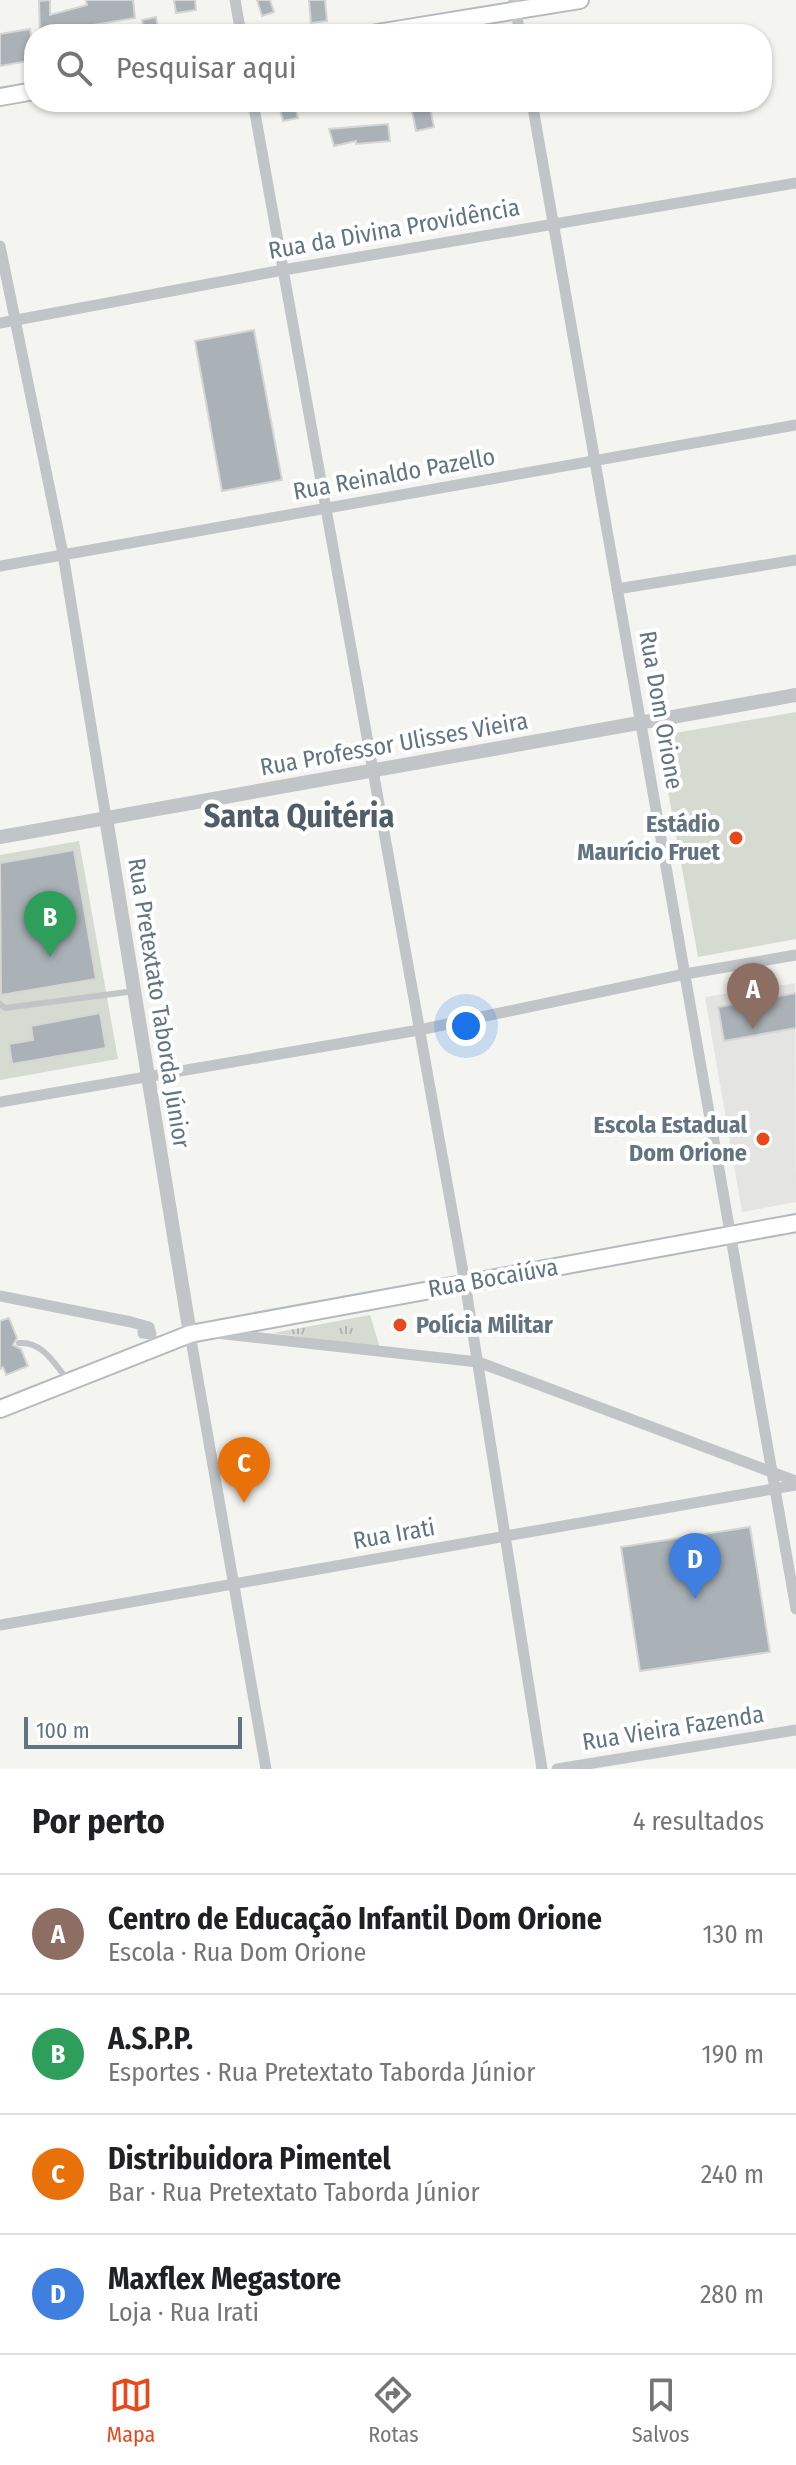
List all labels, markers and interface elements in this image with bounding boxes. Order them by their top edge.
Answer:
search box [24,24,772,112]
icon: search [52,46,96,90]
text: Pesquisar aqui [116,50,297,86]
street label: Rua da Divina Providência [266,193,522,265]
street label: Rua Reinaldo Pazello [291,442,497,506]
street label: Rua Dom Orione [633,629,689,791]
street label: Rua Professor Ulisses Vieira [258,707,530,781]
district label: Santa Quitéria [204,797,394,835]
place label: Estádio Maurício Fruet [577,810,721,866]
marker: Estádio Maurício Fruet [727,829,745,847]
street label: Rua Pretextato Taborda Júnior [122,856,196,1151]
pin: B [24,891,76,957]
pin: A [727,963,779,1029]
your location [446,1006,486,1046]
place label: Escola Estadual Dom Orione [593,1111,747,1167]
marker: Escola Estadual Dom Orione [754,1130,772,1148]
street label: Rua Bocaiúva [426,1253,560,1303]
place label: Polícia Militar [416,1311,553,1339]
marker: Polícia Militar [391,1316,409,1334]
pin: C [218,1437,270,1503]
street label: Rua Irati [351,1513,437,1555]
pin: D [669,1533,721,1599]
street label: Rua Vieira Fazenda [580,1700,766,1756]
scale bar [24,1713,242,1749]
text: 100 m [36,1717,90,1744]
text: Por perto [32,1801,165,1842]
text: 4 resultados [633,1806,764,1837]
text: Centro de Educação Infantil Dom Orione [108,1901,602,1937]
text: A [51,1919,65,1950]
text: 130 m [702,1919,764,1950]
text: Escola · Rua Dom Orione [108,1937,366,1968]
text: A.S.P.P. [108,2021,193,2057]
text: B [51,2039,65,2070]
text: 190 m [702,2039,764,2070]
text: Esportes · Rua Pretextato Taborda Júnior [108,2057,535,2088]
text: Distribuidora Pimentel [108,2141,391,2177]
text: C [51,2159,65,2190]
text: 240 m [701,2159,764,2190]
text: Bar · Rua Pretextato Taborda Júnior [108,2177,480,2208]
text: Maxflex Megastore [108,2261,341,2297]
text: D [50,2279,66,2310]
text: 280 m [700,2279,764,2310]
text: Loja · Rua Irati [108,2297,259,2328]
tab: Mapa [107,2373,155,2448]
tab: Rotas [368,2373,419,2448]
tab: Salvos [632,2373,689,2448]

